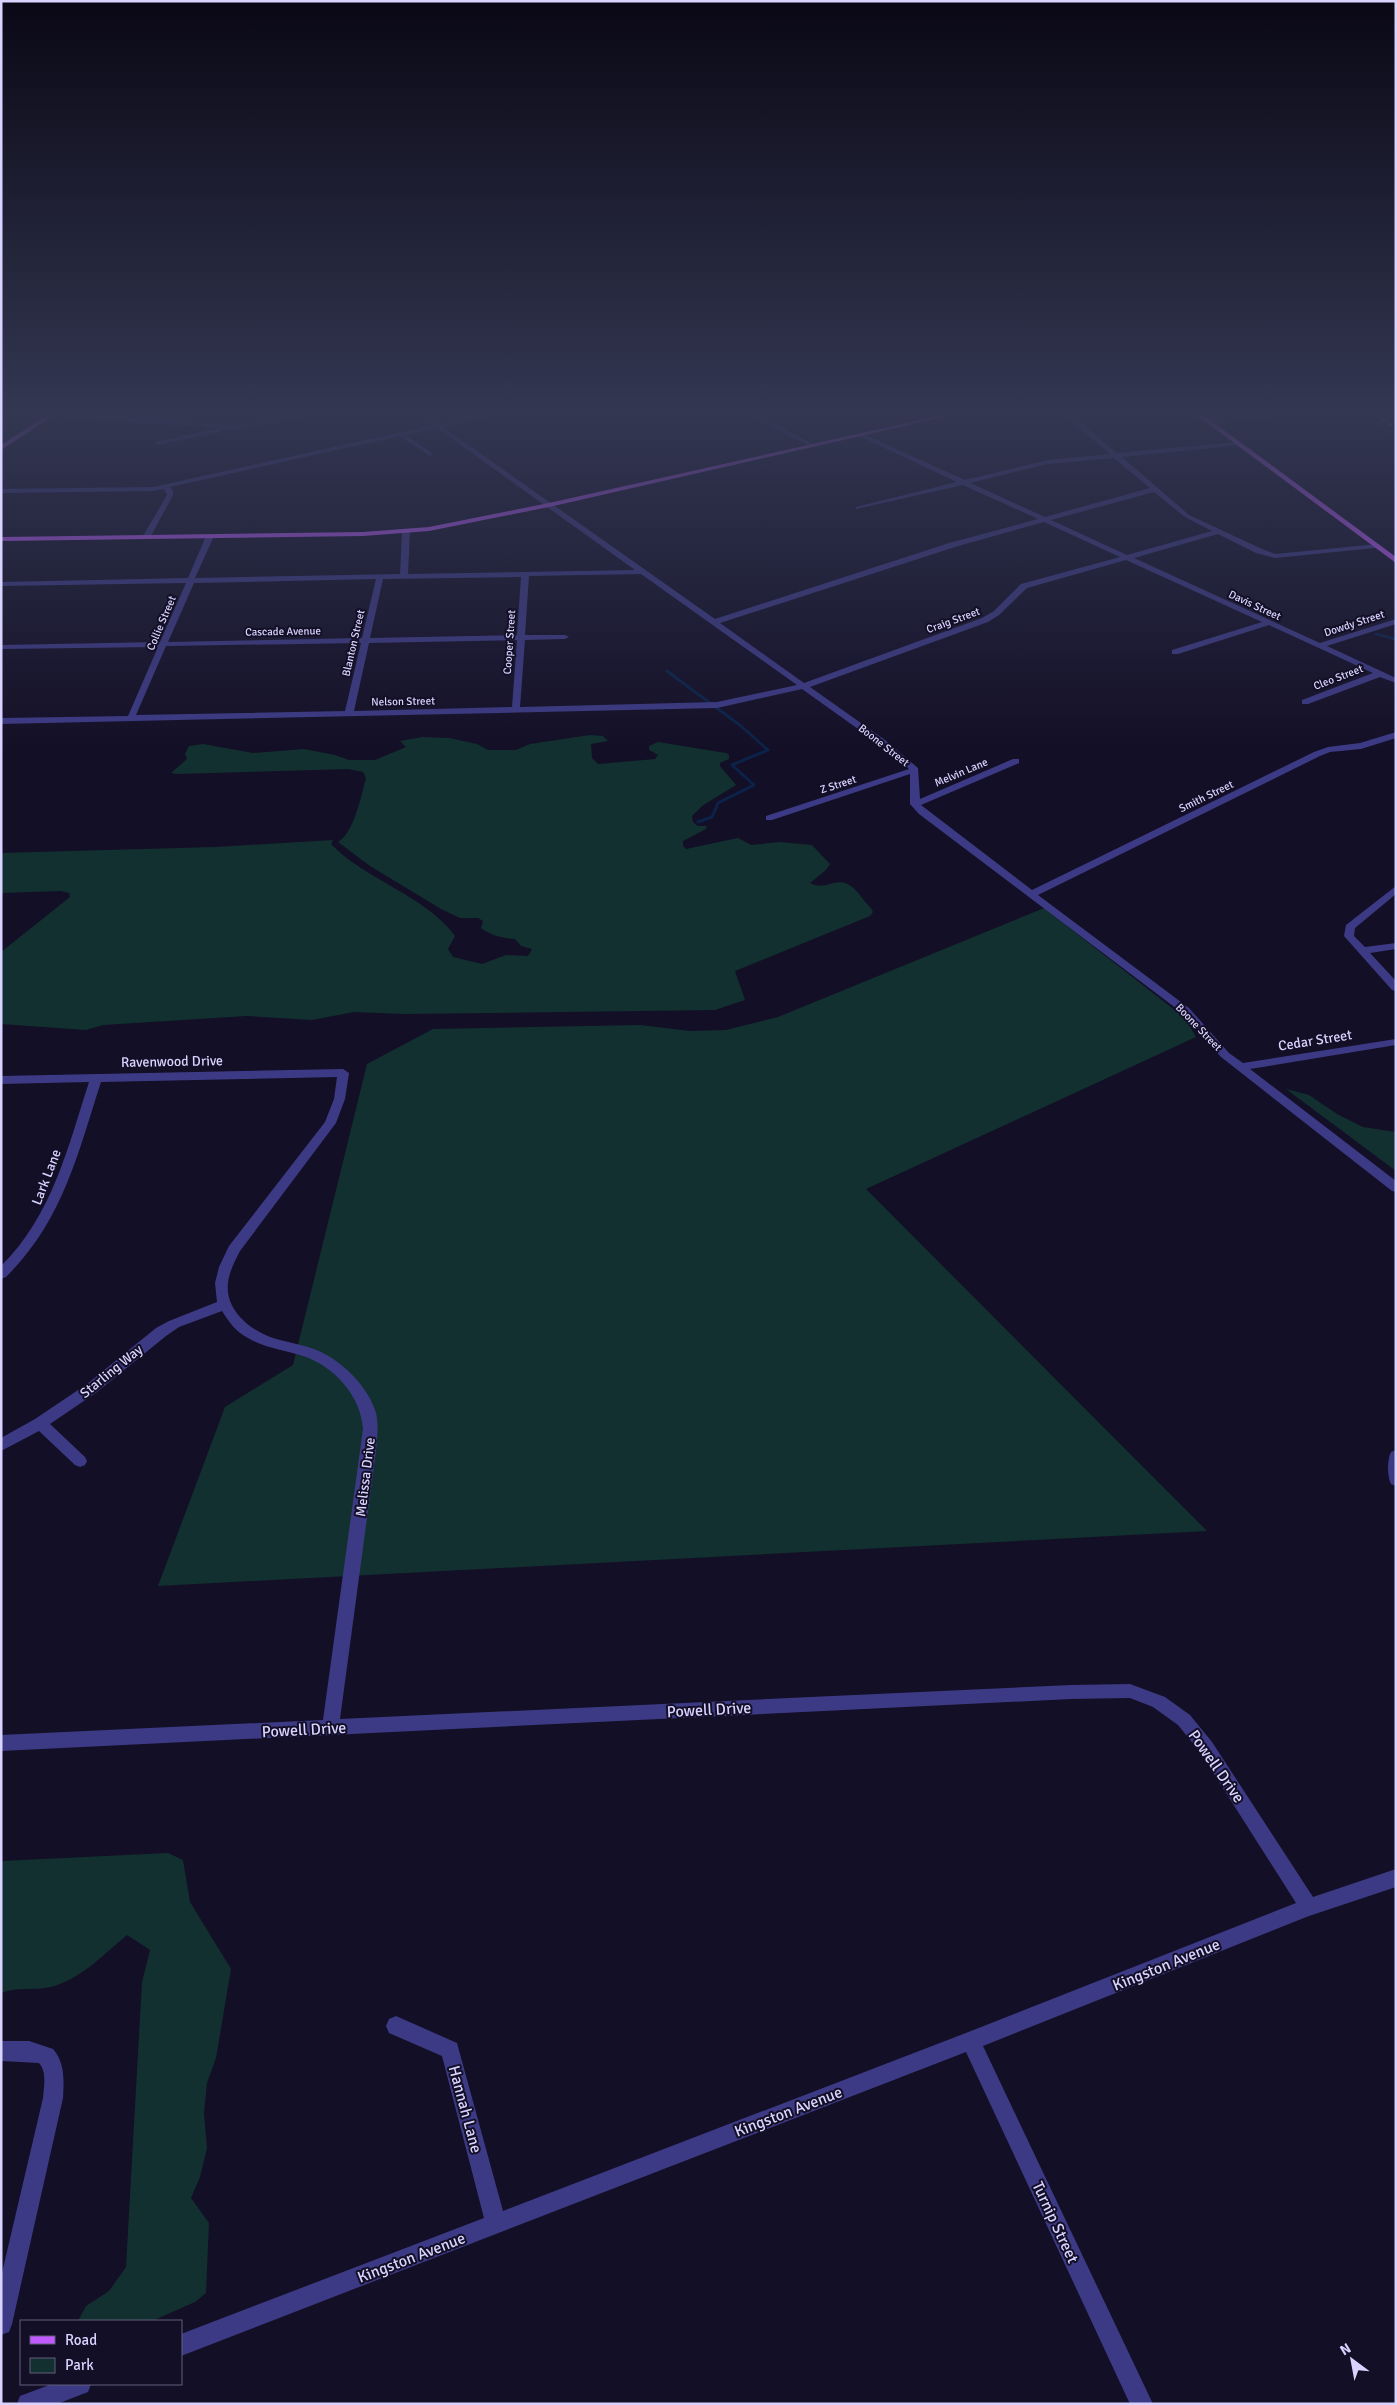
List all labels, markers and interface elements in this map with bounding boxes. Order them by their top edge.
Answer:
street label: Davis Street [1227,588,1283,623]
street label: Collie Street [144,594,179,652]
street label: Craig Street [925,605,982,636]
street label: Blanton Street [340,608,368,678]
street label: Dowdy Street [1322,608,1386,639]
street label: Cooper Street [501,609,518,675]
street label: Cascade Avenue [245,624,321,639]
street label: Cleo Street [1312,662,1365,693]
street label: Nelson Street [371,694,435,709]
street label: Boone Street [856,722,912,769]
street label: Melvin Lane [933,755,990,789]
street label: Z Street [818,772,858,796]
street label: Smith Street [1177,778,1236,815]
street label: Boone Street [1173,1001,1224,1054]
street label: Cedar Street [1277,1026,1353,1055]
street label: Ravenwood Drive [121,1052,223,1071]
street label: Lark Lane [28,1147,65,1208]
street label: Starling Way [77,1341,146,1402]
street label: Melissa Drive [352,1436,379,1518]
street label: Powell Drive [666,1698,752,1722]
street label: Powell Drive [261,1718,347,1742]
street label: Powell Drive [1184,1726,1249,1807]
street label: Kingston Avenue [1110,1934,1223,1996]
street label: Hannah Lane [444,2063,486,2155]
street label: Kingston Avenue [732,2082,845,2142]
street label: Turnip Street [1027,2178,1083,2267]
street label: Kingston Avenue [355,2228,468,2288]
legend [20,2320,182,2385]
text: Road [65,2331,97,2349]
north arrow [1327,2335,1377,2385]
text: N [1337,2340,1354,2359]
text: Park [65,2356,94,2374]

